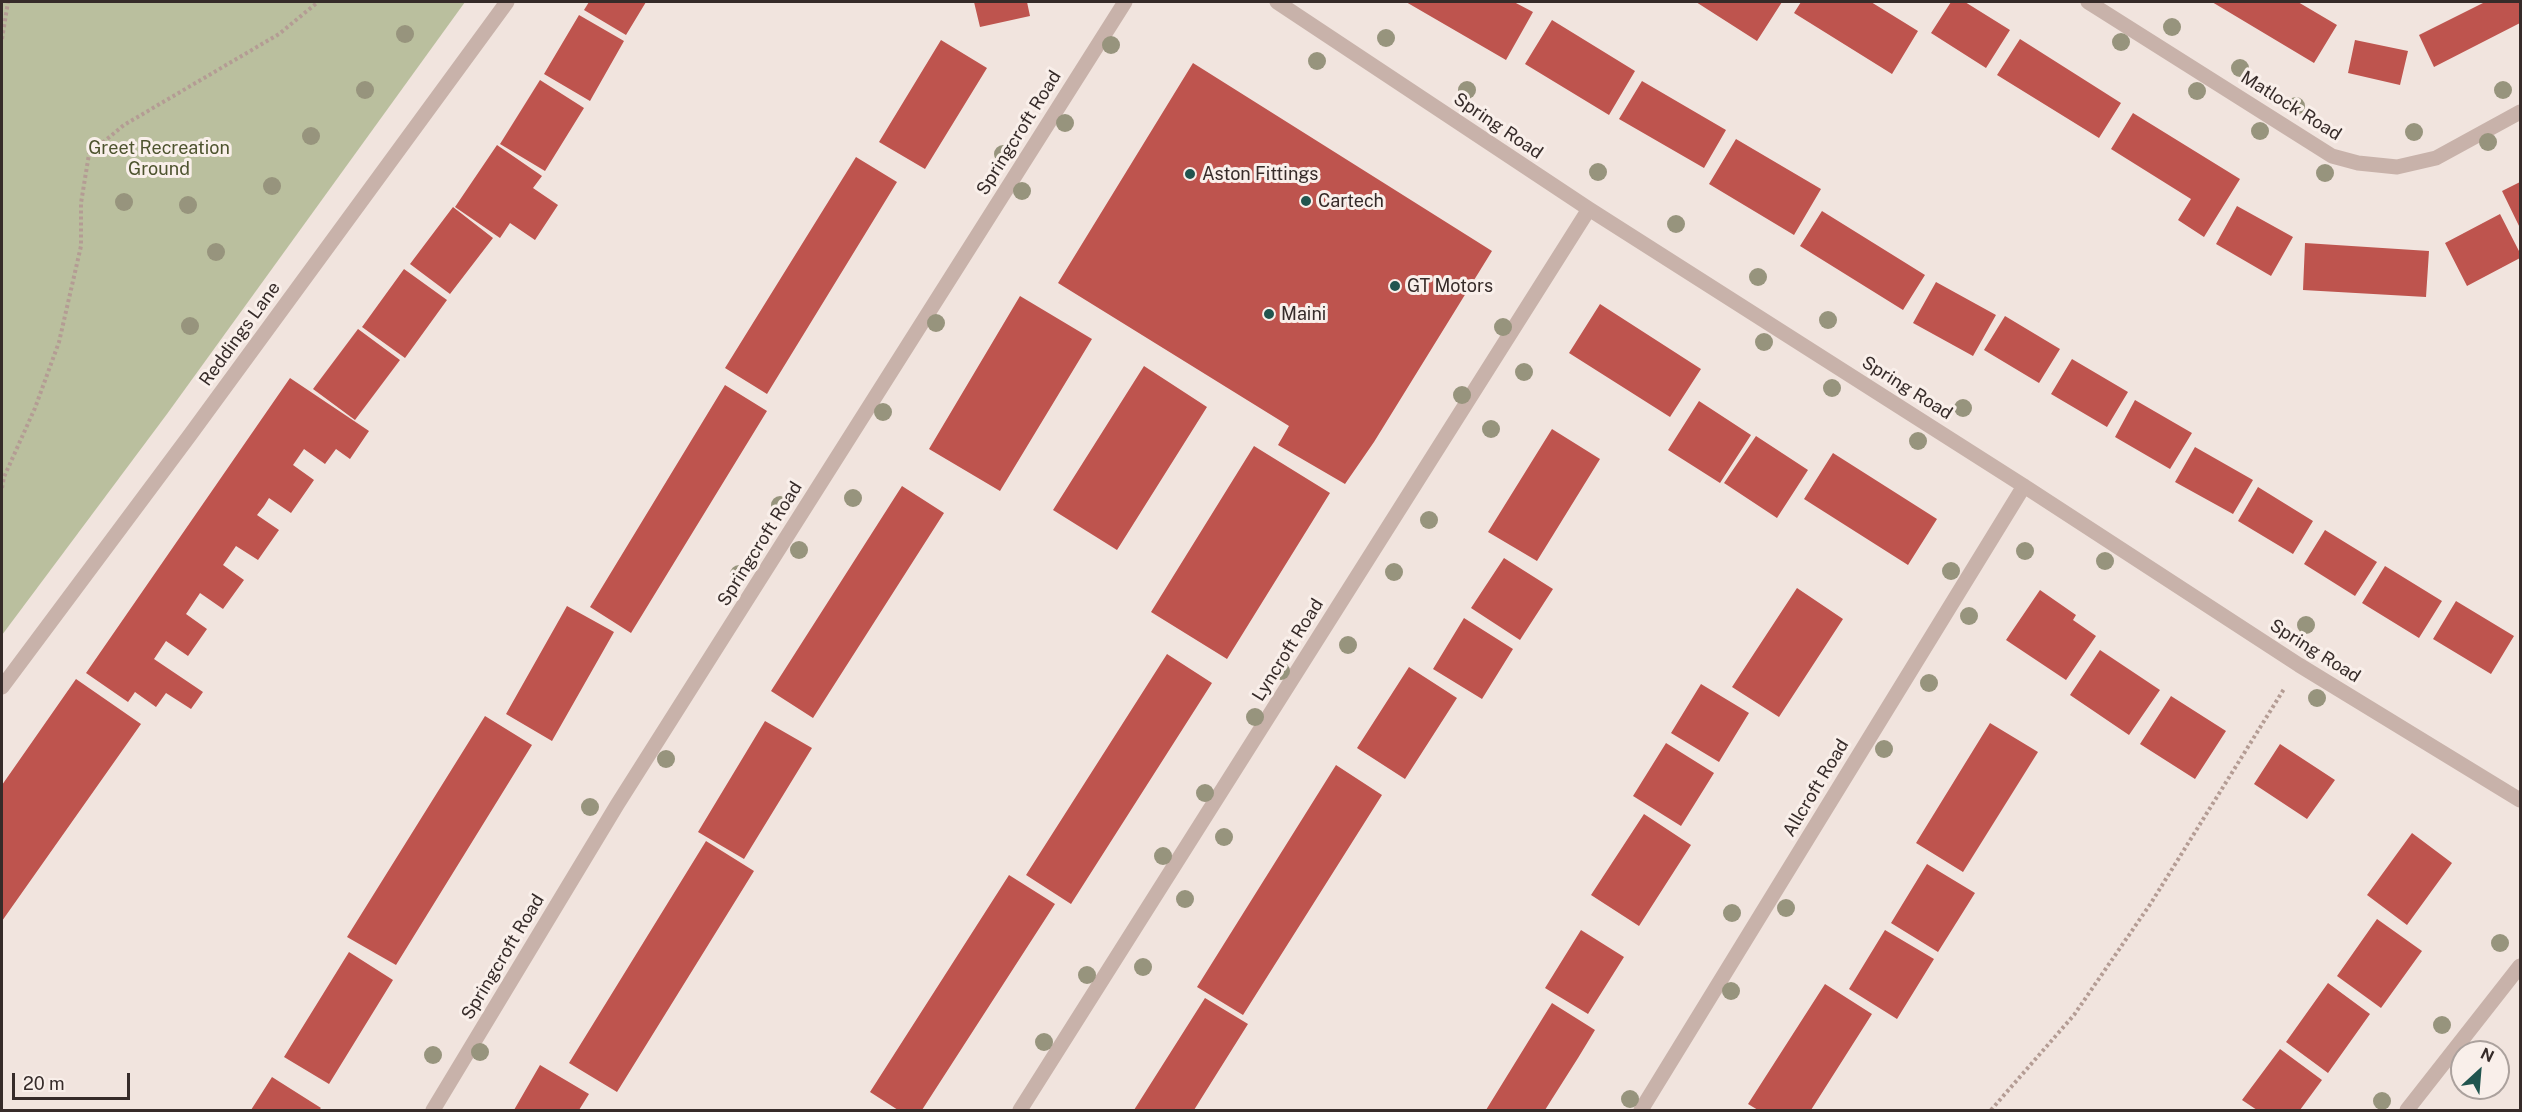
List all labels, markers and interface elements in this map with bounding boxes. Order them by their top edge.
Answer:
street label: Springcroft Road [972,67,1066,199]
street label: Matlock Road [2237,67,2345,145]
street label: Spring Road [1449,88,1547,164]
park label: Greet Recreation Ground [88,137,230,180]
place label: Aston Fittings [1202,163,1318,185]
marker: Aston Fittings [1183,167,1197,181]
place label: Cartech [1318,190,1384,212]
marker: Cartech [1299,194,1313,208]
place label: GT Motors [1407,275,1493,297]
street label: Reddings Lane [195,278,285,390]
marker: GT Motors [1388,279,1402,293]
place label: Maini [1281,303,1326,325]
marker: Maini [1262,307,1276,321]
street label: Spring Road [1858,352,1956,424]
street label: Springcroft Road [713,478,807,610]
street label: Lyncroft Road [1248,595,1328,705]
street label: Spring Road [2266,615,2364,687]
street label: Allcroft Road [1778,735,1854,841]
street label: Springcroft Road [457,890,549,1024]
north arrow [2450,1040,2510,1100]
text: N [2477,1044,2497,1066]
scale bar [15,1061,134,1099]
text: 20 m [23,1073,65,1094]

